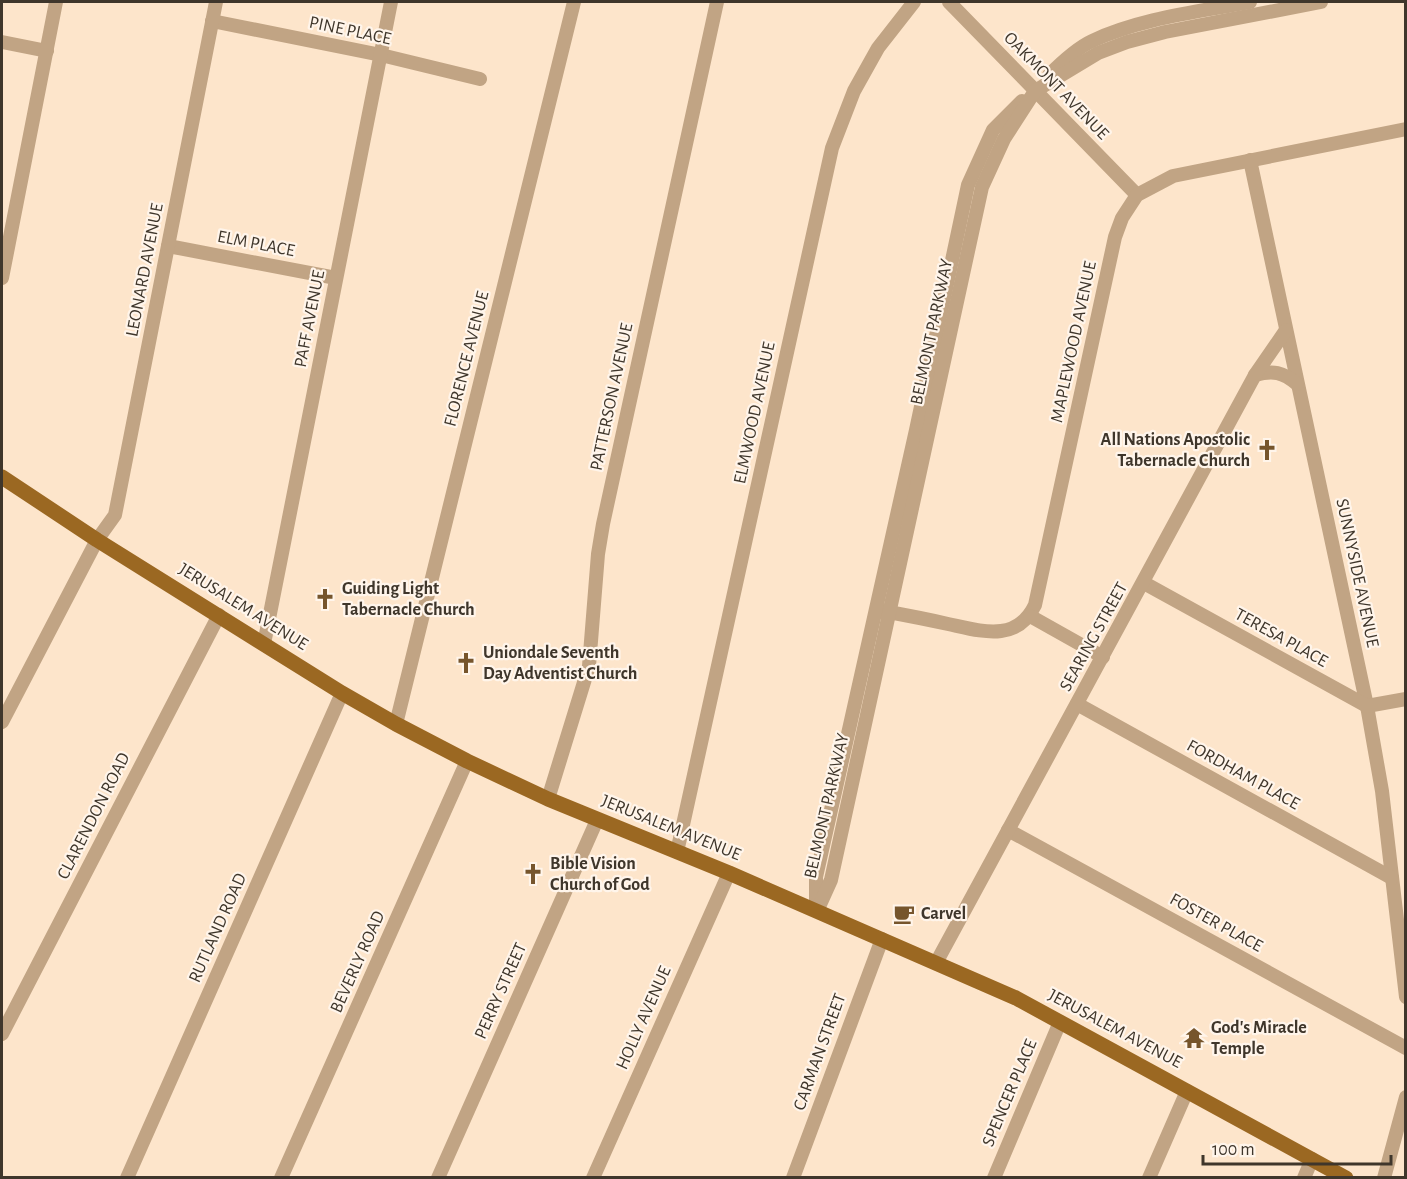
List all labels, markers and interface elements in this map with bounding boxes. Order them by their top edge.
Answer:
street label: PINE PLACE [307,14,393,49]
street label: OAKMONT AVENUE [1000,29,1112,144]
street label: LEONARD AVENUE [123,201,167,338]
street label: ELM PLACE [216,228,296,260]
street label: BELMONT PARKWAY [908,257,956,407]
street label: MAPLEWOOD AVENUE [1048,259,1100,424]
street label: PAFF AVENUE [292,269,328,369]
street label: FLORENCE AVENUE [441,289,493,429]
street label: PATTERSON AVENUE [588,321,637,472]
street label: ELMWOOD AVENUE [731,340,779,486]
place label: All Nations Apostolic Tabernacle Church [1100,431,1250,470]
church icon: All Nations Apostolic Tabernacle Church [1255,438,1279,462]
street label: SUNNYSIDE AVENUE [1332,497,1382,649]
street label: JERUSALEM AVENUE [175,560,311,654]
street label: SEARING STREET [1057,579,1131,694]
place label: Guiding Light Tabernacle Church [342,580,475,619]
church icon: Guiding Light Tabernacle Church [313,587,337,611]
street label: TERESA PLACE [1232,605,1331,671]
place label: Uniondale Seventh Day Adventist Church [483,644,637,683]
church icon: Uniondale Seventh Day Adventist Church [454,651,478,675]
street label: BELMONT PARKWAY [802,731,853,880]
street label: FORDHAM PLACE [1184,737,1303,814]
street label: CLARENDON ROAD [54,750,134,882]
street label: JERUSALEM AVENUE [599,792,743,864]
place label: Bible Vision Church of God [550,855,650,894]
church icon: Bible Vision Church of God [521,862,545,886]
street label: RUTLAND ROAD [186,871,250,985]
street label: FOSTER PLACE [1167,890,1266,956]
cafe icon: Carvel [892,902,916,926]
place label: Carvel [921,905,966,923]
street label: BEVERLY ROAD [328,908,388,1016]
street label: PERRY STREET [472,940,530,1042]
street label: HOLLY AVENUE [613,963,675,1072]
street label: JERUSALEM AVENUE [1045,986,1185,1072]
street label: CARMAN STREET [791,991,850,1113]
place label: God's Miracle Temple [1211,1019,1307,1058]
temple icon: God's Miracle Temple [1182,1026,1206,1050]
street label: SPENCER PLACE [979,1036,1041,1149]
scale bar [1203,1128,1390,1166]
text: 100 m [1212,1141,1255,1159]

